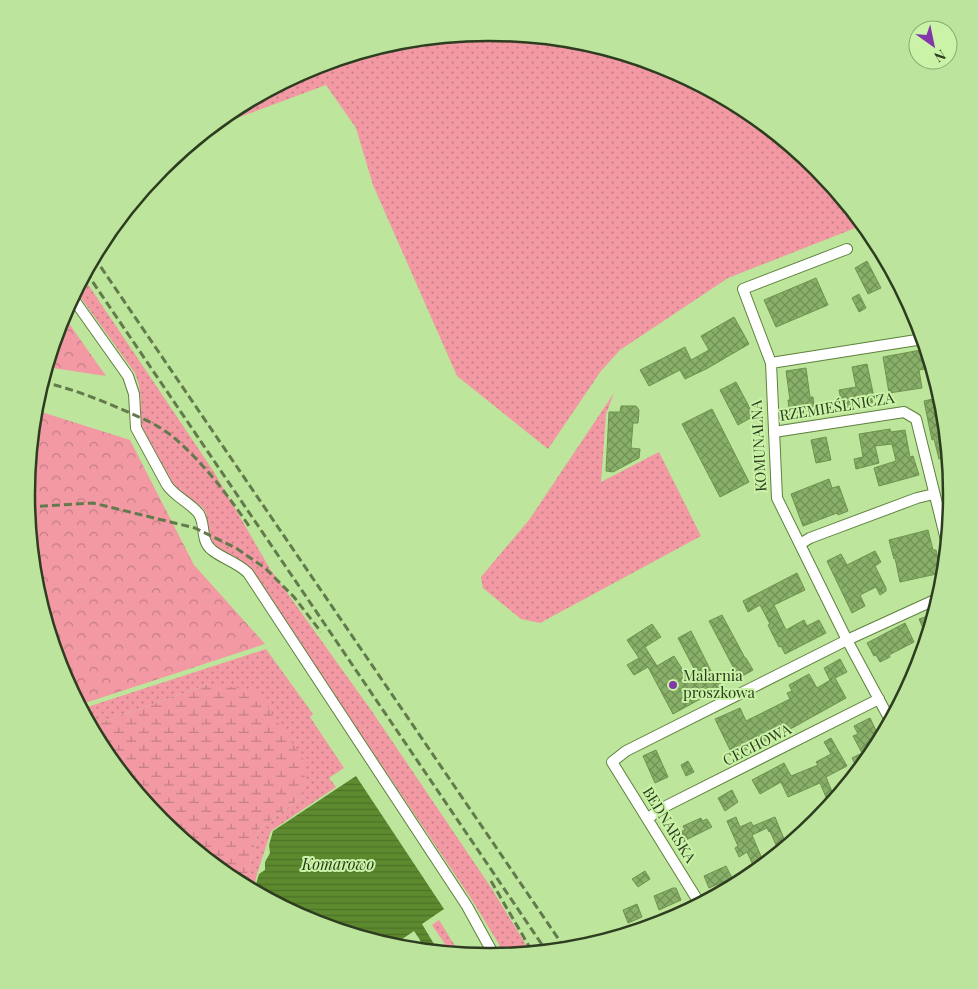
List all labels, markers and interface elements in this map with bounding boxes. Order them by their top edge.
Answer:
north arrow [908,20,958,70]
text: N [931,46,950,67]
street label: RZEMIEŚLNICZA [778,387,896,425]
street label: KOMUNALNA [746,399,770,492]
place label: Malarnia proszkowa [683,665,756,702]
marker: Malarnia proszkowa [667,679,679,691]
street label: CECHOWA [719,718,795,770]
street label: BEDNARSKA [639,783,701,867]
water label: Komarowo [301,853,375,874]

